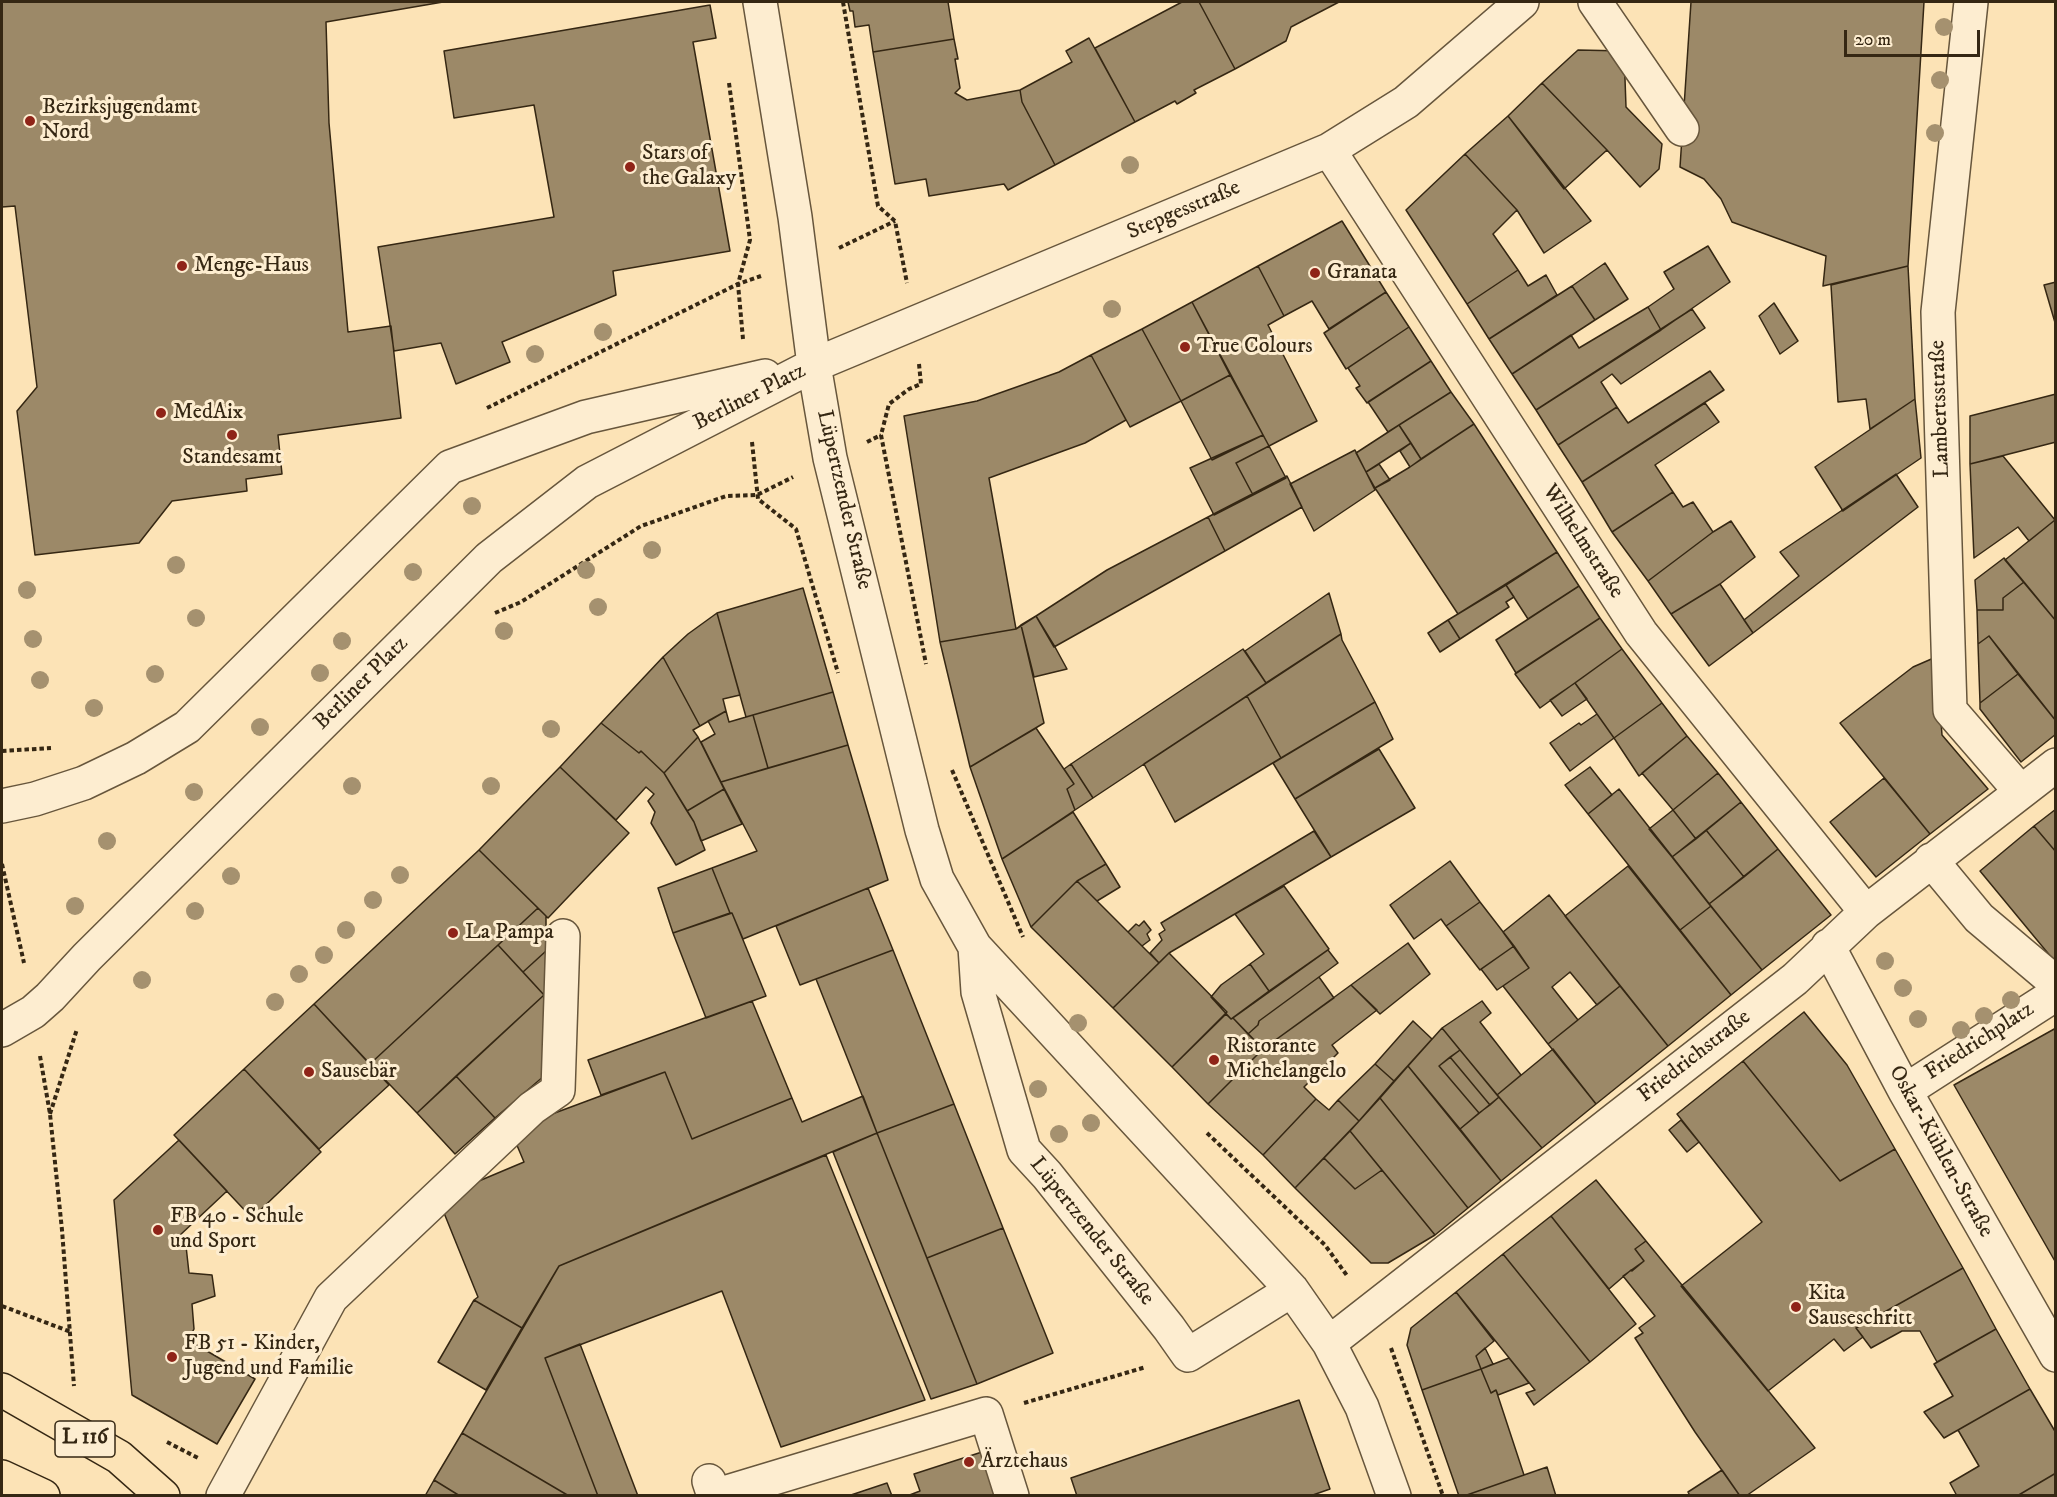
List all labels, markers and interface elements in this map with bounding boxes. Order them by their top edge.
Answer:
scale bar [1847,18,1984,56]
text: 20 m [1855,29,1891,51]
place label: Bezirksjugendamt Nord [42,95,198,146]
marker: Bezirksjugendamt Nord [23,114,37,128]
place label: Stars of the Galaxy [642,141,736,192]
marker: Stars of the Galaxy [623,160,637,174]
street label: Stepgesstraße [1124,175,1244,247]
place label: Menge-Haus [194,253,309,279]
marker: Menge-Haus [175,259,189,273]
place label: Granata [1327,260,1397,286]
marker: Granata [1308,266,1322,280]
place label: True Colours [1197,334,1313,360]
marker: True Colours [1178,340,1192,354]
street label: Lambertsstraße [1925,340,1957,478]
street label: Berliner Platz [690,359,810,437]
place label: MedAix [173,400,243,426]
marker: MedAix [154,406,168,420]
street label: Lüpertzender Straße [810,408,876,592]
marker: Standesamt [225,428,239,442]
place label: Standesamt [182,445,282,471]
street label: Wilhelmstraße [1535,480,1629,604]
street label: Berliner Platz [310,632,414,736]
place label: La Pampa [465,920,554,946]
marker: La Pampa [446,926,460,940]
street label: Friedrichplatz [1921,997,2039,1087]
street label: Friedrichstraße [1633,1005,1757,1109]
place label: Ristorante Michelangelo [1226,1034,1346,1086]
marker: Ristorante Michelangelo [1207,1053,1221,1067]
place label: Sausebär [321,1059,397,1085]
street label: Oskar-Kühlen-Straße [1882,1062,1998,1242]
marker: Sausebär [302,1065,316,1079]
street label: Lüpertzender Straße [1023,1152,1159,1312]
place label: FB 40 - Schule und Sport [170,1204,304,1256]
marker: FB 40 - Schule und Sport [151,1223,165,1237]
place label: Kita Sauseschritt [1808,1281,1912,1332]
marker: Kita Sauseschritt [1789,1300,1803,1314]
place label: FB 51 - Kinder, Jugend und Familie [184,1331,353,1382]
marker: FB 51 - Kinder, Jugend und Familie [165,1350,179,1364]
road number: L 116 [55,1421,115,1457]
place label: Ärztehaus [981,1449,1068,1475]
marker: Ärztehaus [962,1455,976,1469]

